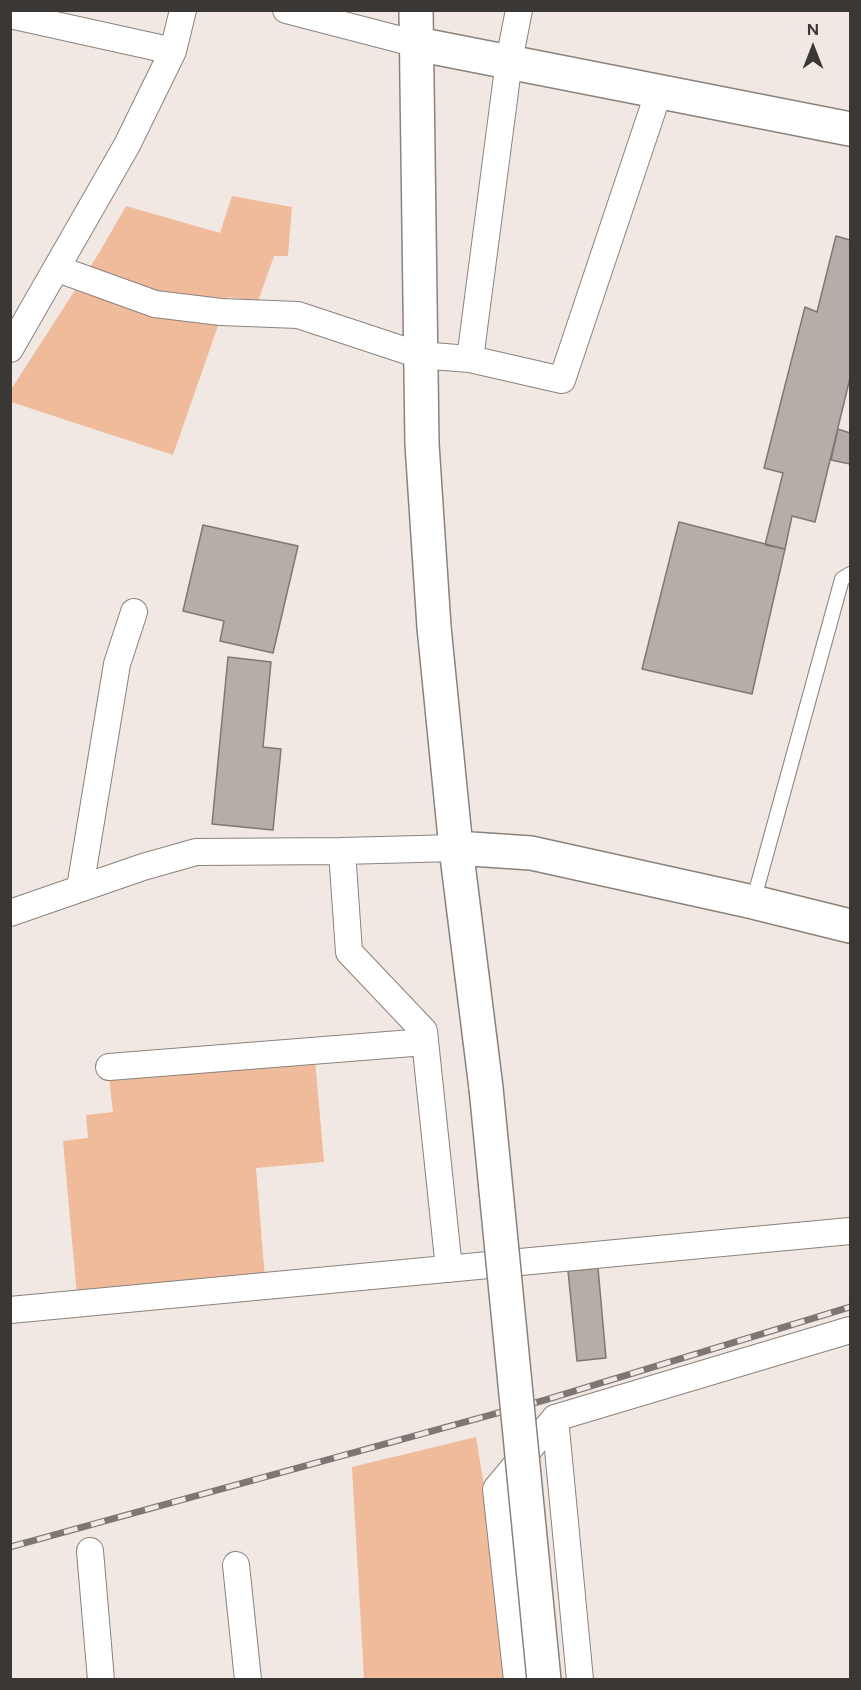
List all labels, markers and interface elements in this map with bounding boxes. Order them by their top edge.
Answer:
north arrow [783,18,843,78]
text: N [807,20,819,39]

